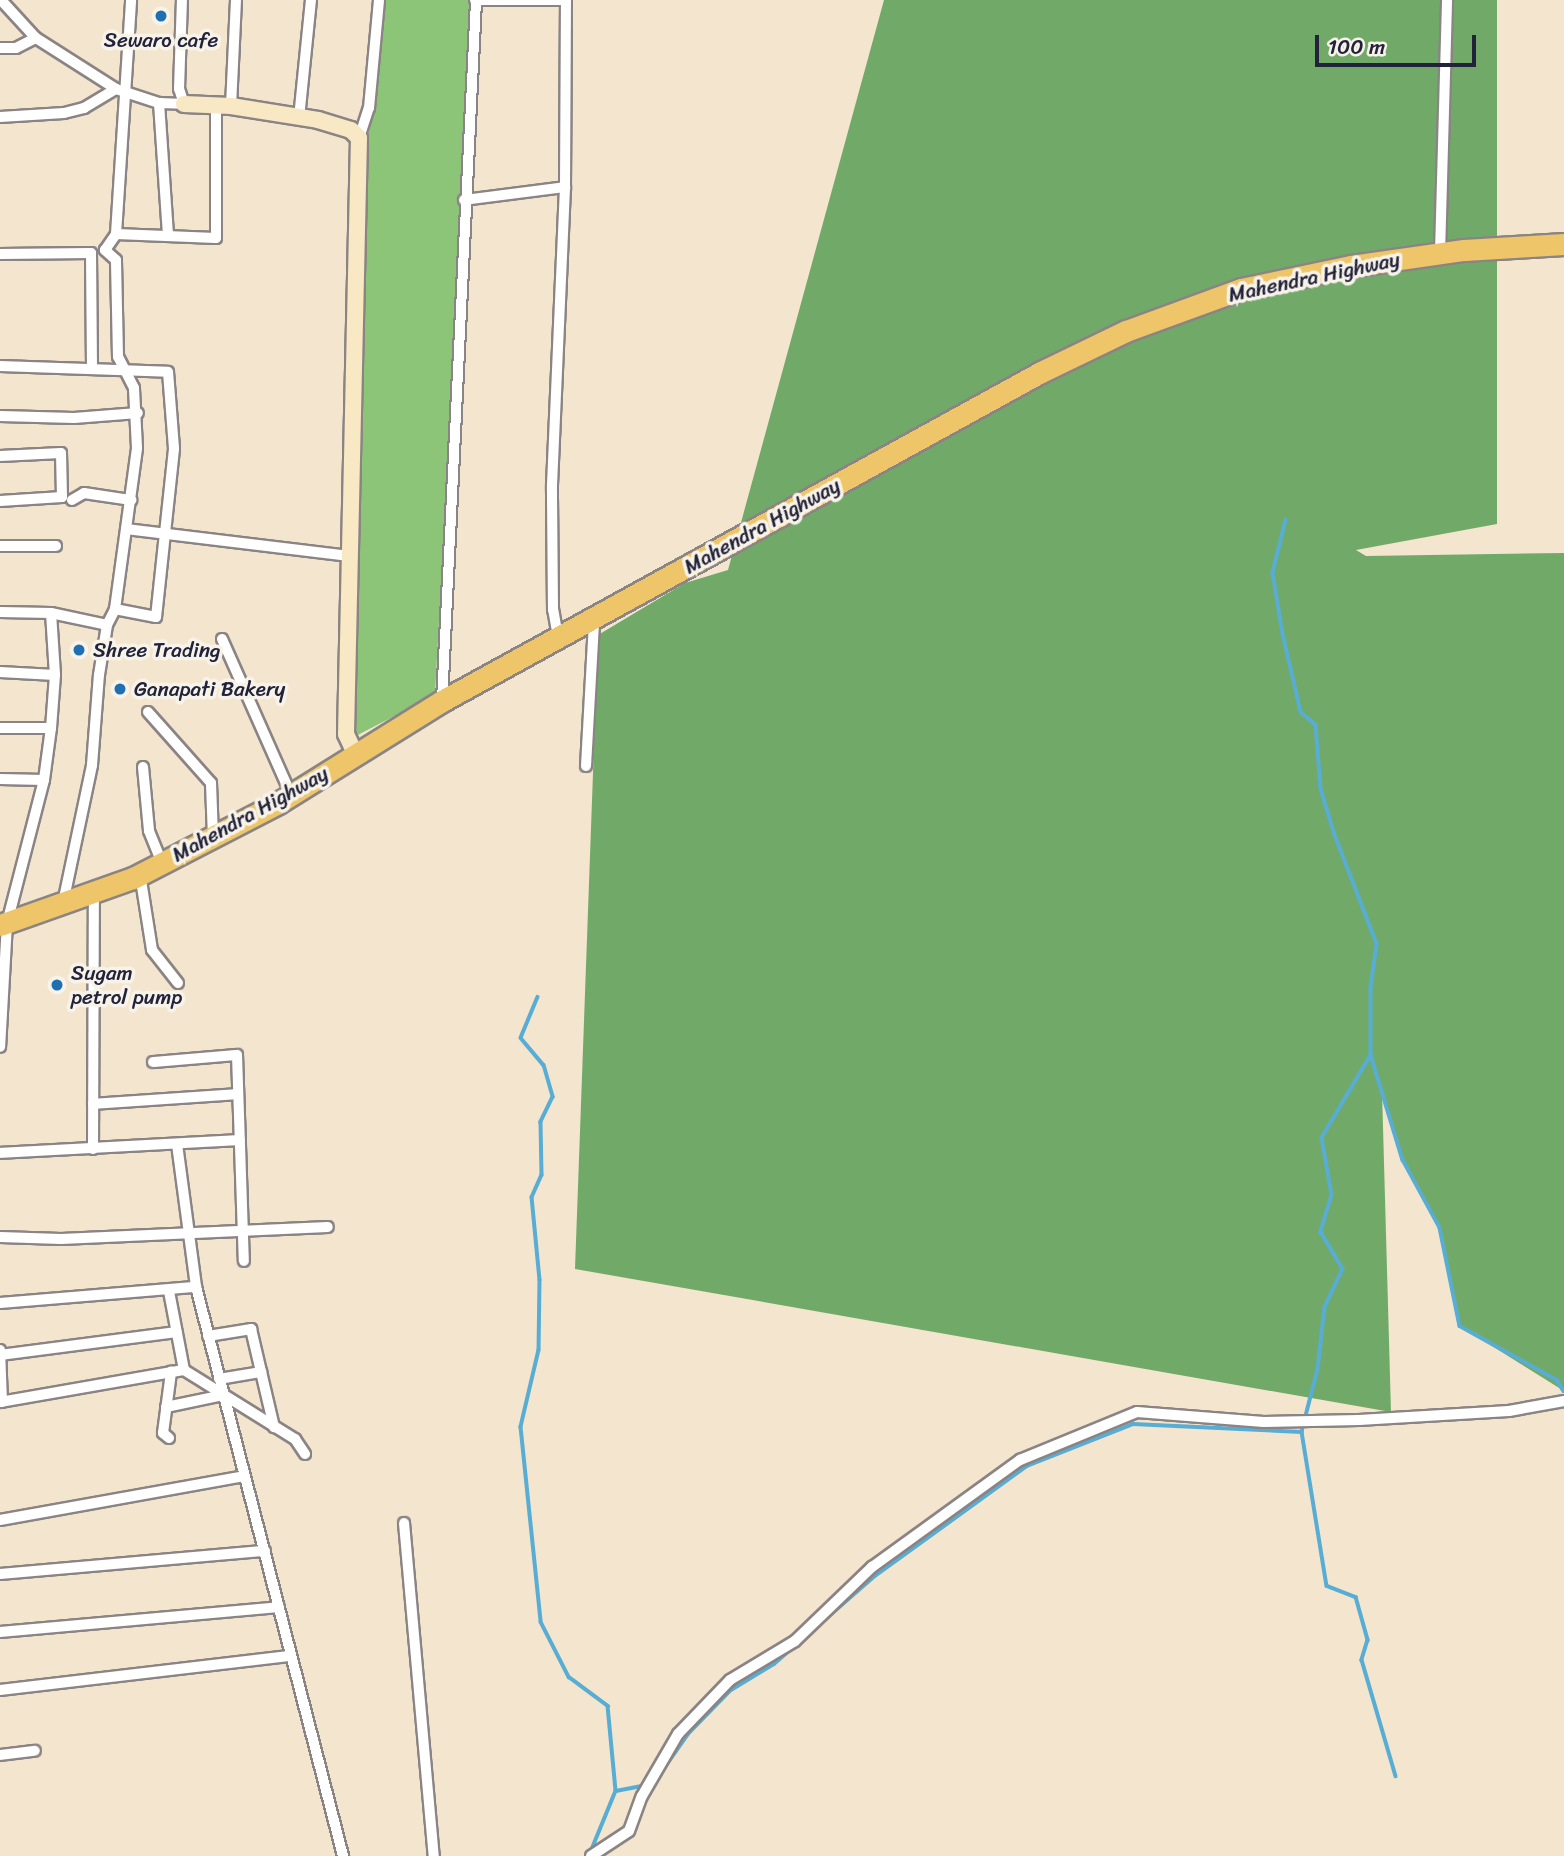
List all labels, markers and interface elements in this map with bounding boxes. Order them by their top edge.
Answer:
marker: Sewaro cafe [153,8,169,24]
scale bar [1319,21,1480,65]
place label: Sewaro cafe [104,27,218,53]
text: 100 m [1328,28,1385,66]
street label: Mahendra Highway [1226,247,1402,307]
street label: Mahendra Highway [679,473,845,579]
place label: Shree Trading [93,637,221,663]
marker: Shree Trading [71,642,87,658]
place label: Ganapati Bakery [134,676,286,702]
marker: Ganapati Bakery [112,681,128,697]
street label: Mahendra Highway [167,761,333,867]
place label: Sugam petrol pump [71,960,182,1010]
marker: Sugam petrol pump [49,977,65,993]

